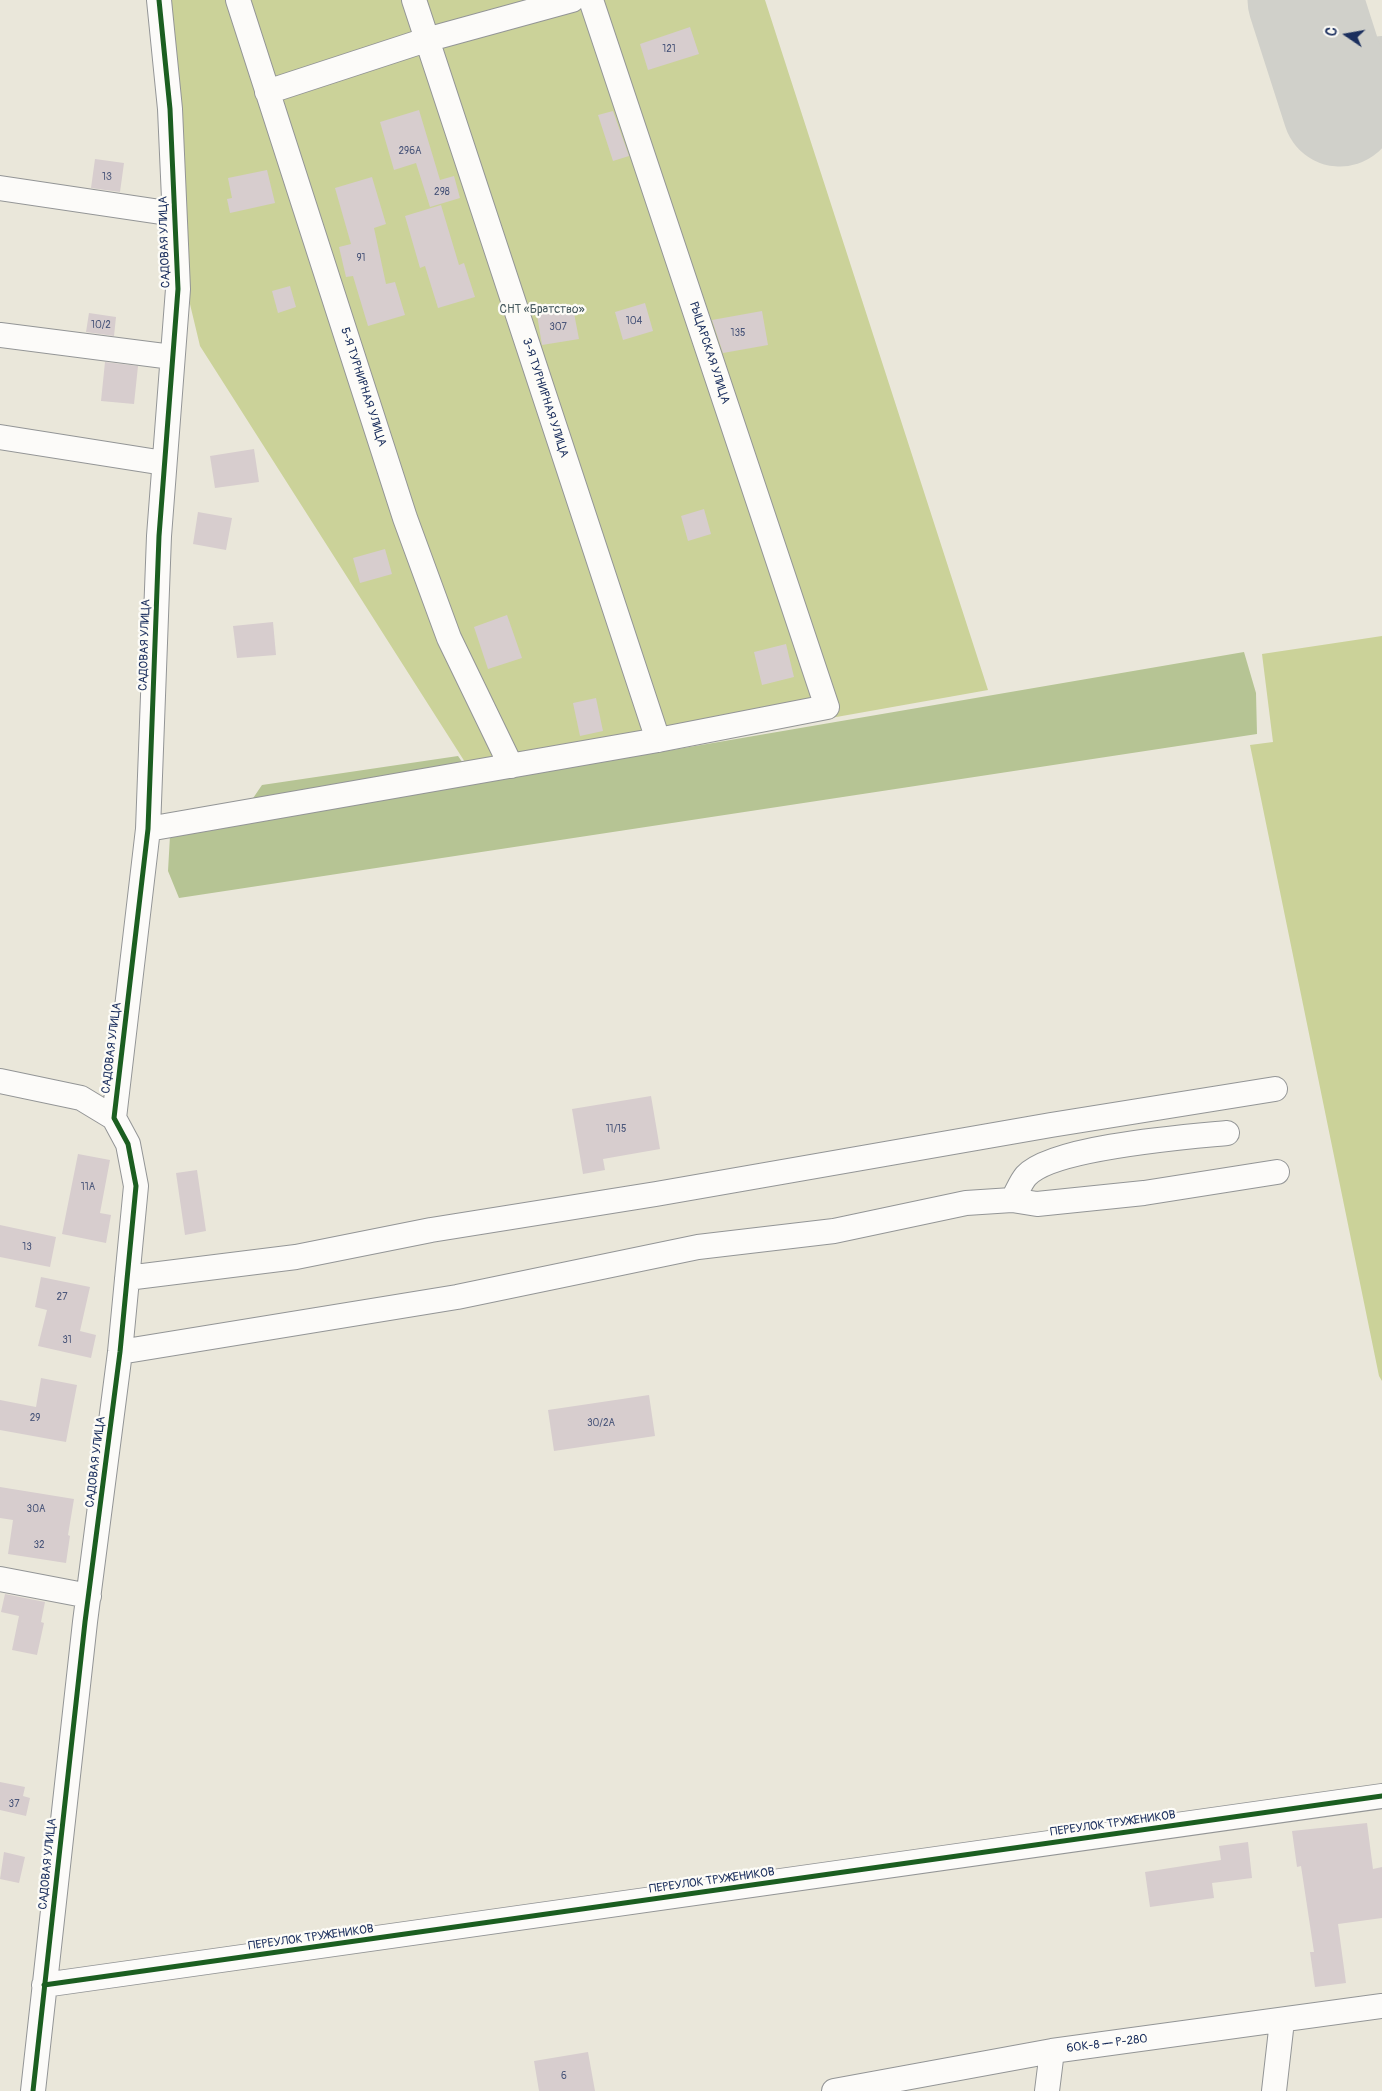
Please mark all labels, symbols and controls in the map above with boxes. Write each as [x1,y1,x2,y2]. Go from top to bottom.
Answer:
north arrow [1322,10,1372,60]
text: С [1323,26,1341,38]
house number: 121 [662,43,676,55]
house number: 296А [398,145,422,157]
house number: 1З [102,171,112,183]
house number: 298 [434,186,450,198]
street label: САДОВАЯ УЛИЦА [156,196,174,288]
house number: 91 [356,252,366,264]
street label: РЫЦАРСКАЯ УЛИЦА [686,300,732,406]
park label: СНТ «Братство» [500,303,584,317]
house number: 104 [626,315,642,327]
house number: 10/2 [91,319,111,331]
house number: 307 [549,321,567,333]
street label: 5-Я ТУРНИРНАЯ УЛИЦА [337,326,389,448]
house number: 135 [731,327,745,339]
street label: 3-Я ТУРНИРНАЯ УЛИЦА [519,336,571,460]
street label: САДОВАЯ УЛИЦА [136,599,154,691]
street label: САДОВАЯ УЛИЦА [99,1001,125,1095]
house number: 11/15 [606,1123,626,1135]
house number: 11А [81,1181,95,1193]
house number: 13 [22,1241,32,1253]
house number: 27 [57,1291,67,1303]
house number: 31 [62,1334,72,1346]
house number: 29 [30,1412,40,1424]
street label: САДОВАЯ УЛИЦА [83,1415,109,1509]
house number: 30/2А [587,1417,615,1429]
house number: 30А [27,1503,45,1515]
house number: 32 [33,1539,45,1551]
house number: 37 [9,1798,19,1810]
street label: ПЕРЕУЛОК ТРУЖЕНИКОВ [1049,1808,1177,1840]
street label: САДОВАЯ УЛИЦА [36,1817,60,1911]
street label: ПЕРЕУЛОК ТРУЖЕНИКОВ [648,1865,776,1897]
street label: ПЕРЕУЛОК ТРУЖЕНИКОВ [247,1922,375,1954]
street label: 60К-8 — Р-280 [1066,2032,1148,2056]
house number: 6 [561,2070,567,2082]

